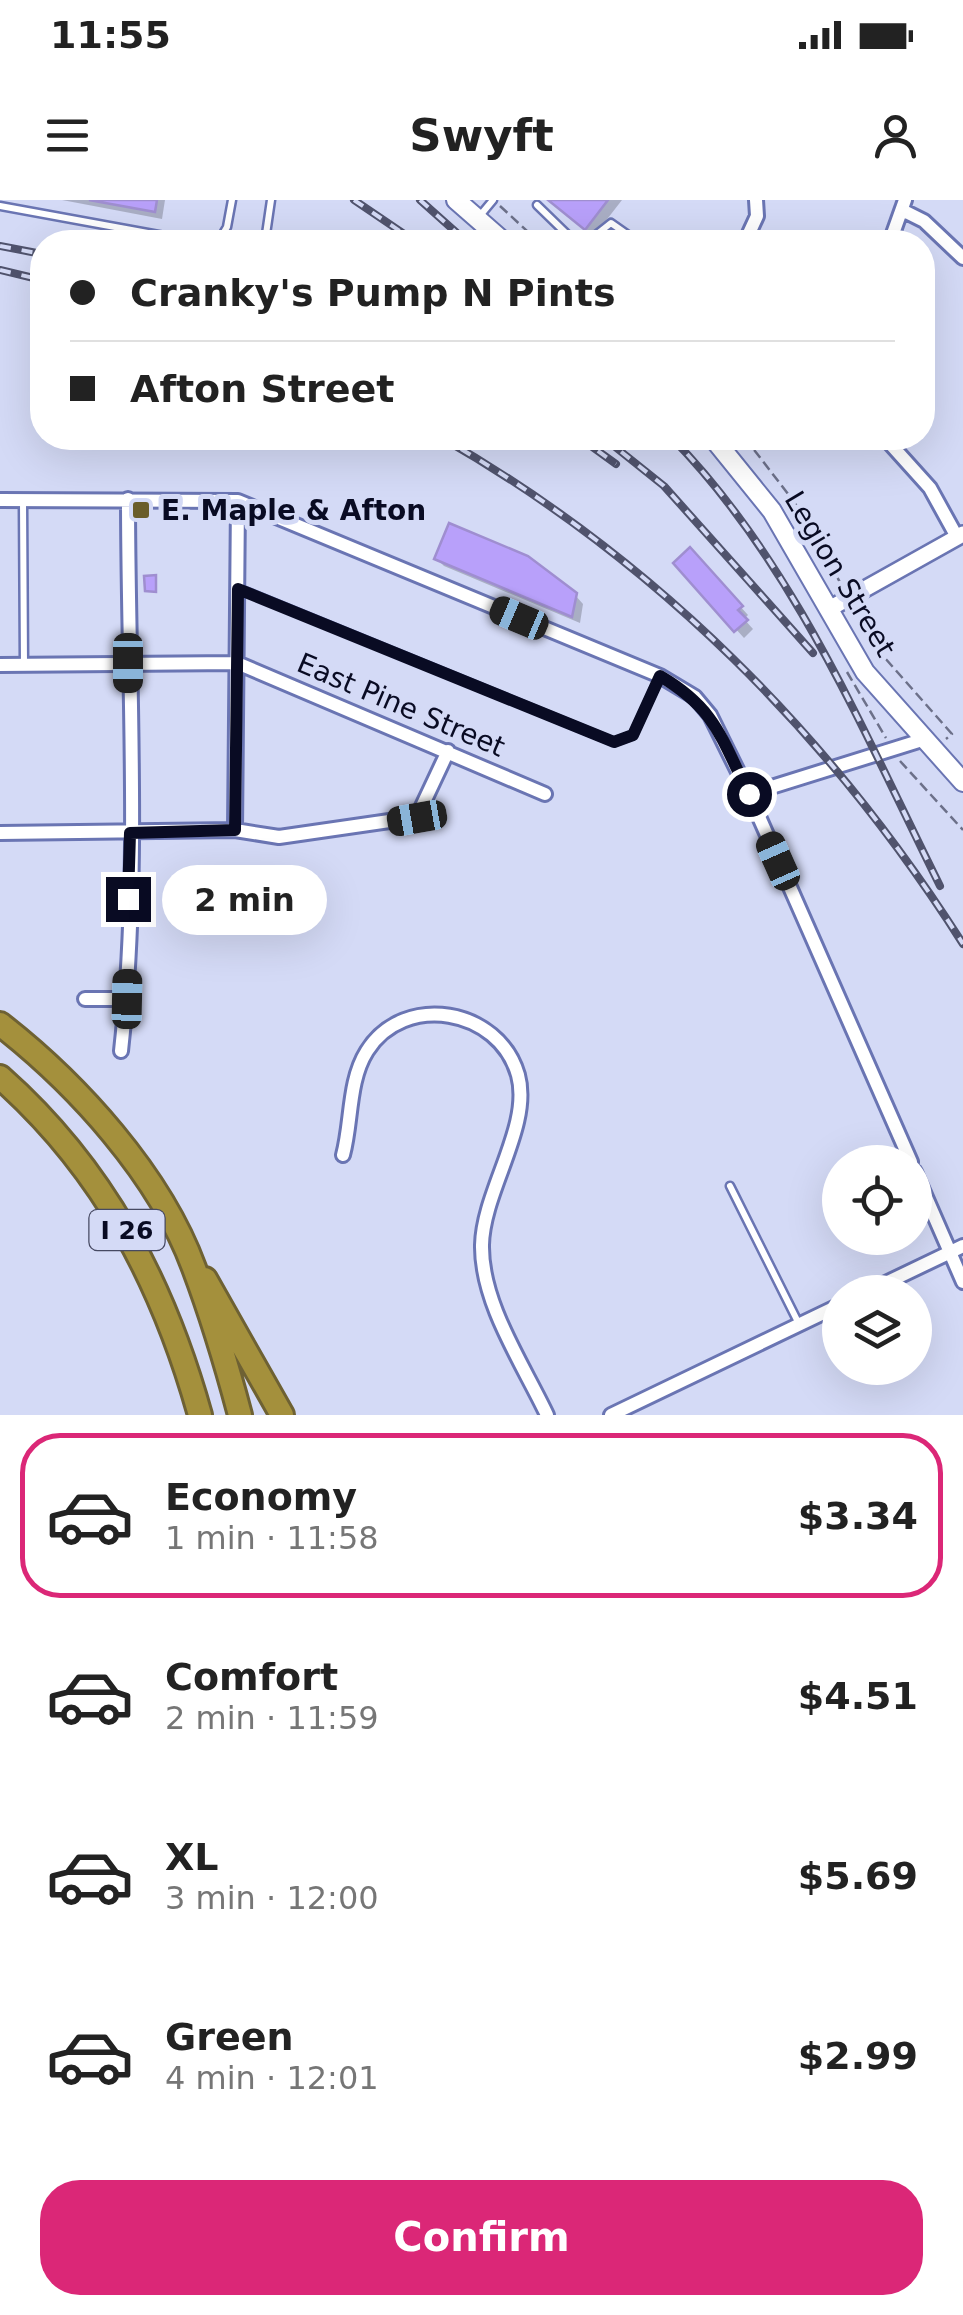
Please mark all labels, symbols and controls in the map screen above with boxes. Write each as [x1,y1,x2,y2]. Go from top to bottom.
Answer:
text: 11:55 [50,13,171,57]
icon: menu [40,108,95,163]
icon: person [868,108,923,163]
text: Swyft [409,109,554,162]
text: Cranky's Pump N Pints [130,271,616,315]
text: Afton Street [130,367,394,411]
street label: Legion Street [778,485,902,663]
place label: E. Maple & Afton [161,494,426,527]
marker: E. Maple & Afton [130,499,152,521]
car [486,592,552,644]
car [113,633,143,693]
street label: East Pine Street [292,646,510,764]
route start [727,772,772,817]
car [385,798,449,838]
car [752,827,804,895]
callout: 2 min [163,864,328,934]
route end [106,877,151,922]
text: 2 min [194,881,295,919]
car [111,969,143,1029]
map controls [822,1145,932,1385]
button: locate [822,1145,932,1255]
road number: I 26 [90,1210,164,1250]
button: layers [822,1275,932,1385]
icon: car [45,1471,135,1561]
text: Economy [165,1475,357,1519]
text: $3.34 [798,1494,918,1538]
text: 1 min · 11:58 [165,1519,379,1557]
icon: car [45,1651,135,1741]
text: Comfort [165,1655,338,1699]
text: $4.51 [798,1674,918,1718]
text: 2 min · 11:59 [165,1699,379,1737]
icon: car [45,1831,135,1921]
text: XL [165,1835,219,1879]
text: $5.69 [798,1854,918,1898]
text: 3 min · 12:00 [165,1879,379,1917]
icon: car [45,2011,135,2101]
text: Green [165,2015,294,2059]
text: $2.99 [798,2034,918,2078]
text: 4 min · 12:01 [165,2059,379,2097]
button: Confirm [40,2180,923,2295]

